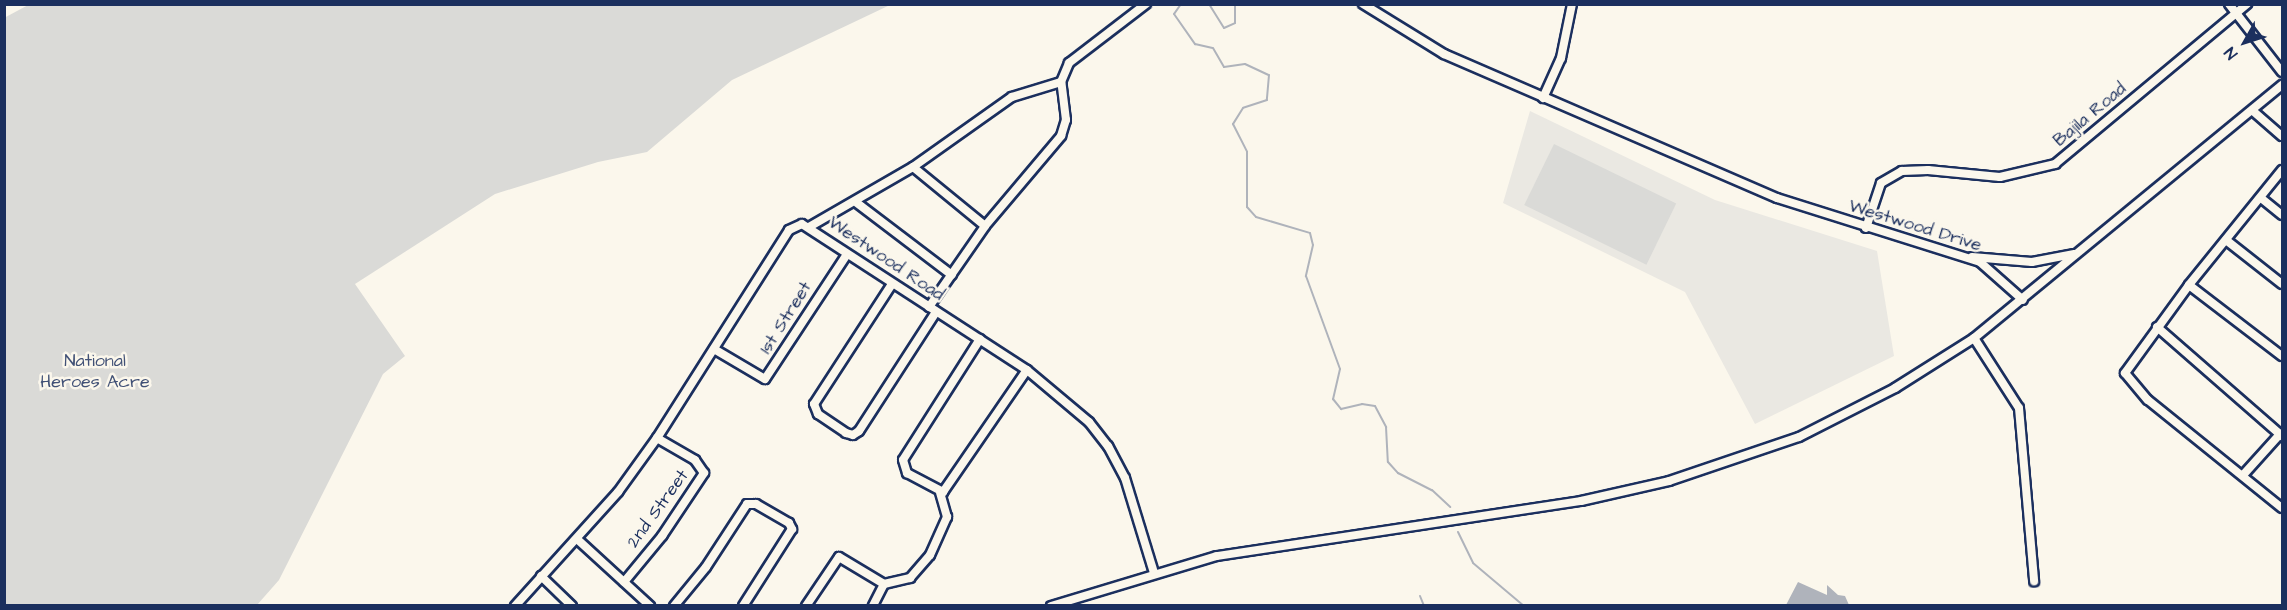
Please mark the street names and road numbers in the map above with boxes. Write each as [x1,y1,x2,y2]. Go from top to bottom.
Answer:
street label: Bajila Road [2049,78,2131,152]
street label: Westwood Drive [1846,196,1984,256]
street label: Westwood Road [824,212,948,306]
street label: 1st Street [755,278,817,358]
street label: 2nd Street [622,466,694,552]

